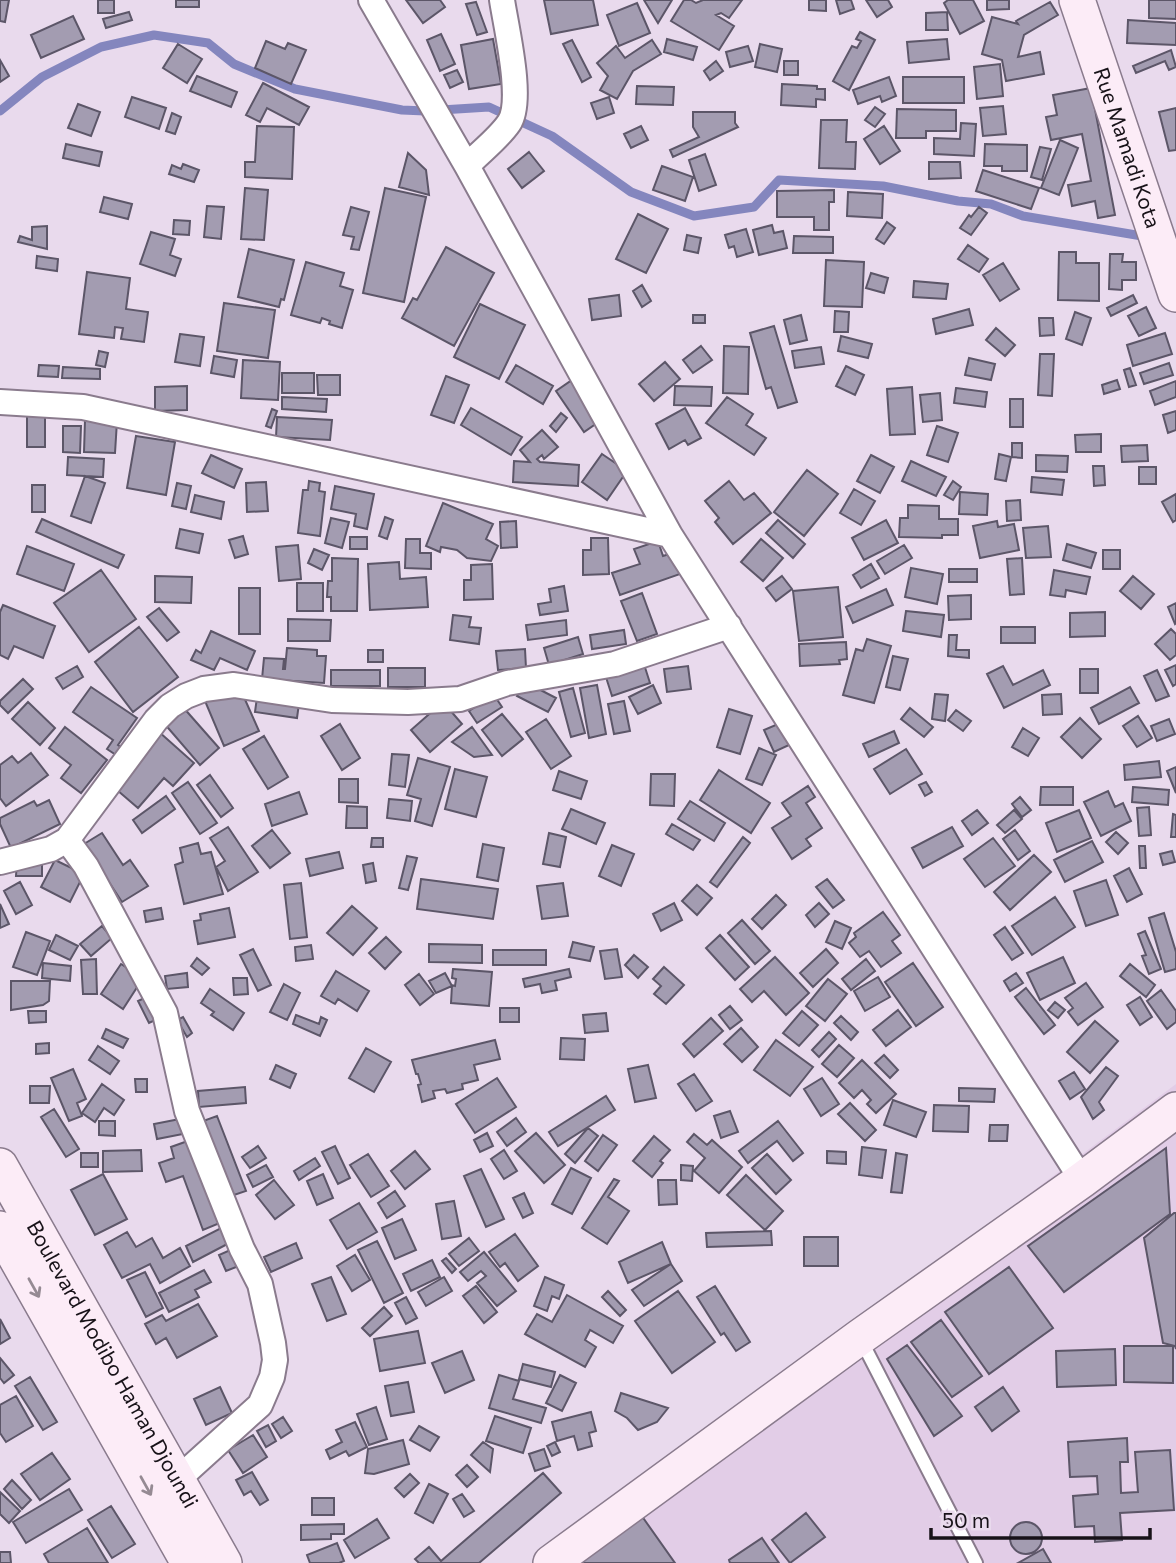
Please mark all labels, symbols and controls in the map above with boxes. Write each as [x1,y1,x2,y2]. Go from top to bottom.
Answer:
street label: Rue Mamadi Kota [1090,64,1167,231]
street label: Boulevard Modibo Haman Djoundi [22,1216,204,1512]
one-way arrow [27,1278,41,1298]
one-way arrow [139,1476,153,1496]
scale bar [931,1496,1150,1540]
text: 50 m [942,1507,990,1532]

